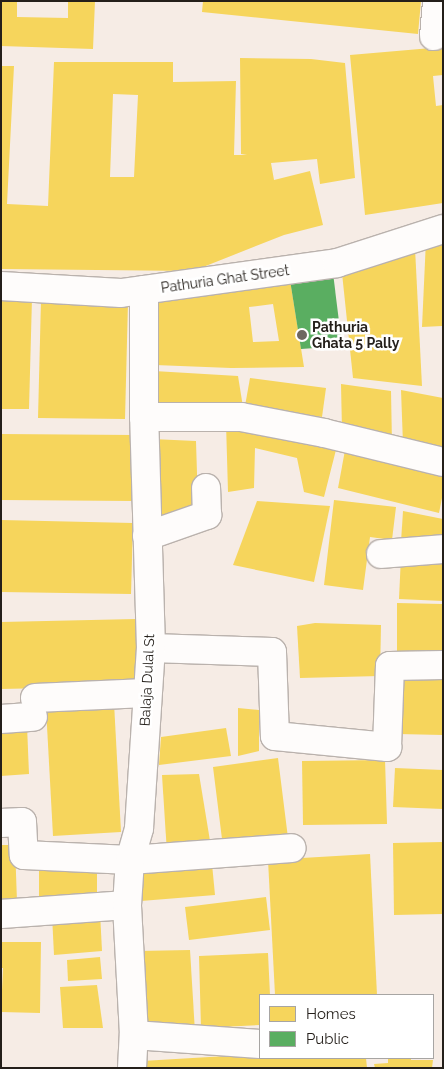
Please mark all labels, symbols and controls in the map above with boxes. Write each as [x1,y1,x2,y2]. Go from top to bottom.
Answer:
street label: Pathuria Ghat Street [160,262,290,296]
place label: Pathuria Ghata 5 Pally [312,319,399,352]
marker: Pathuria Ghata 5 Pally [296,329,308,341]
street label: Balaja Dulal St [136,633,158,727]
legend [259,994,434,1059]
text: Homes [306,1005,356,1023]
text: Public [306,1030,349,1048]

